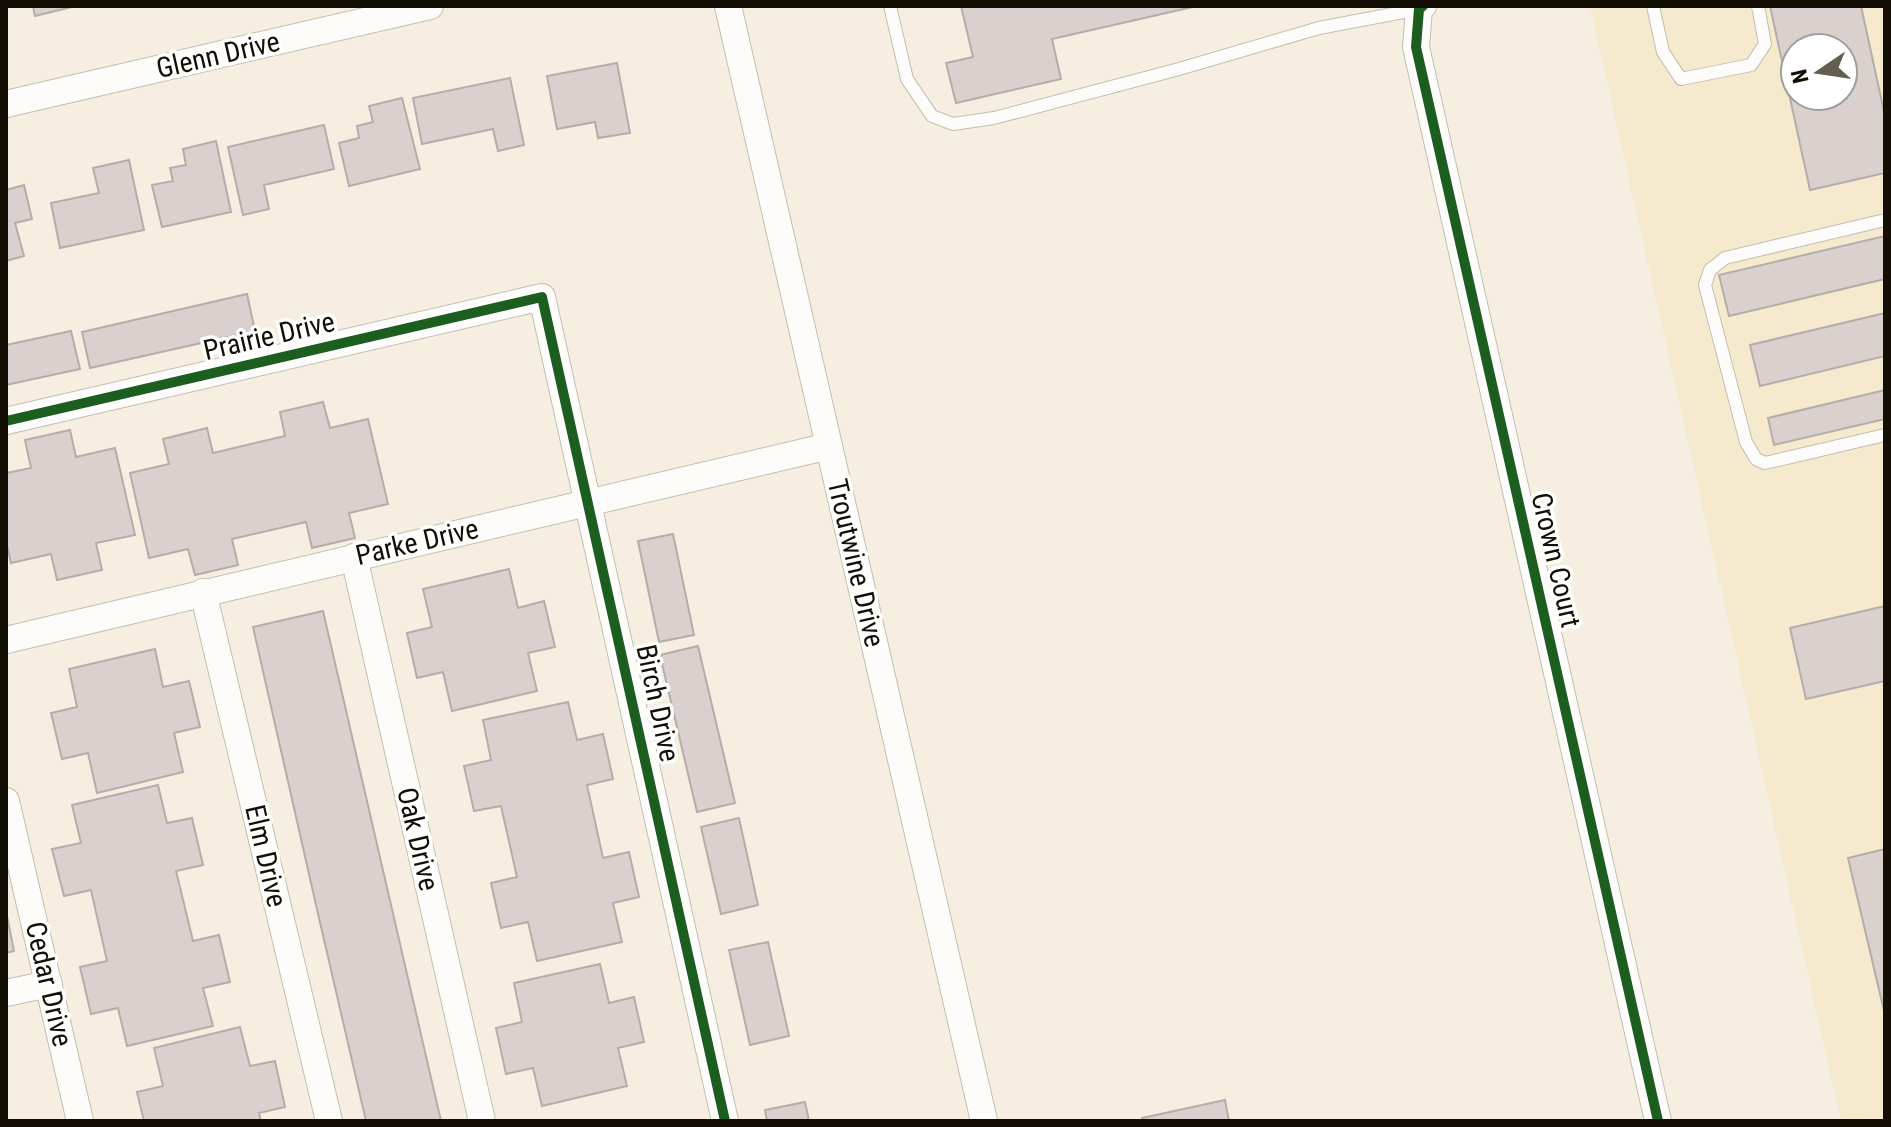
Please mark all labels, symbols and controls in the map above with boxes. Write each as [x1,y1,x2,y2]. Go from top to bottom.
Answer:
street label: Glenn Drive [153,25,283,85]
north arrow [1779,32,1859,112]
text: N [1786,67,1814,86]
street label: Prairie Drive [200,305,338,367]
street label: Troutwine Drive [821,476,891,650]
street label: Crown Court [1524,489,1588,631]
street label: Parke Drive [352,512,482,572]
street label: Birch Drive [630,641,686,765]
street label: Oak Drive [390,784,446,894]
street label: Elm Drive [238,802,294,910]
street label: Cedar Drive [19,918,79,1050]

